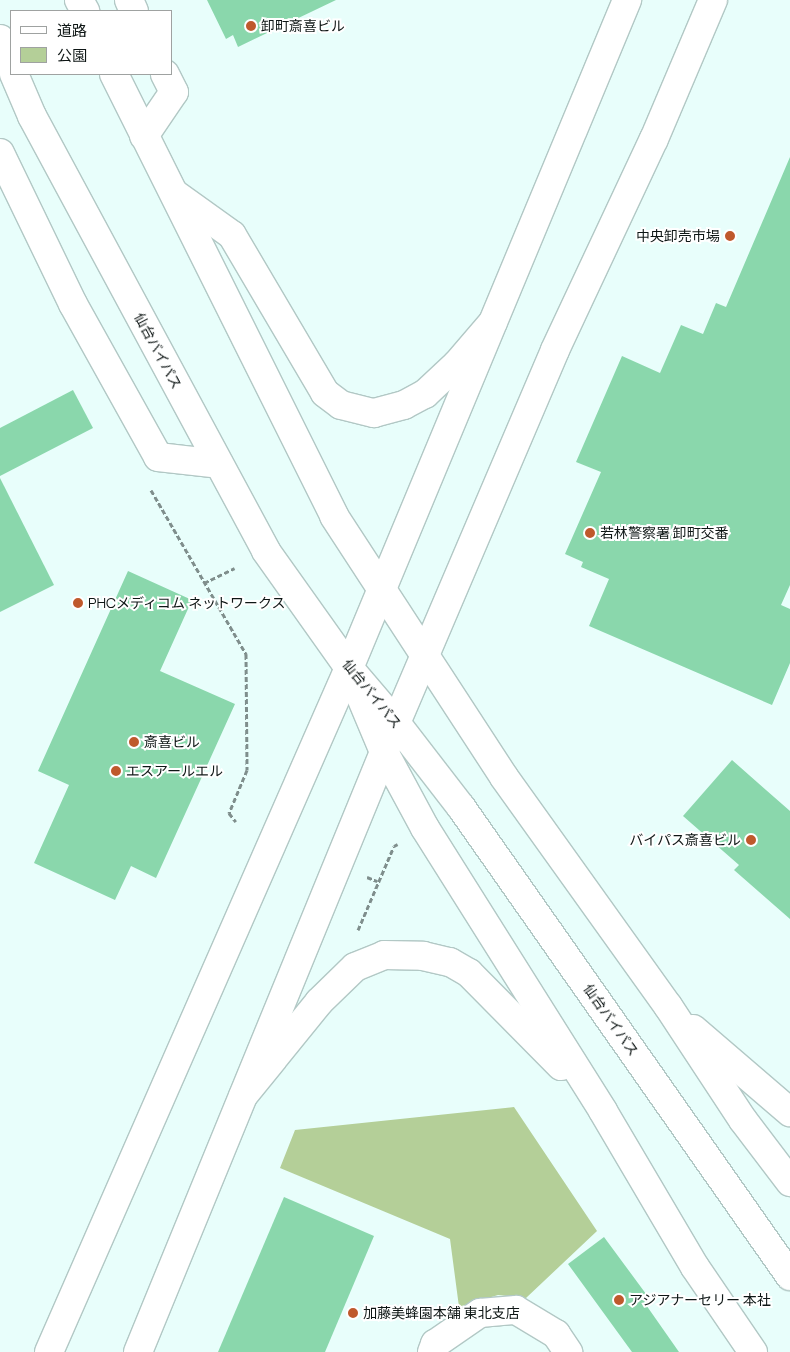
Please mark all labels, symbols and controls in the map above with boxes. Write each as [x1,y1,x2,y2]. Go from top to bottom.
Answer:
legend [10,10,172,75]
place label: 卸町斎喜ビル [261,18,345,34]
text: 道路 [57,20,87,41]
marker: 卸町斎喜ビル [245,20,257,32]
text: 公園 [57,45,87,66]
place label: 中央卸売市場 [636,228,720,244]
marker: 中央卸売市場 [724,230,736,242]
street label: 仙台バイパス [131,310,185,392]
place label: 若林警察署 卸町交番 [600,525,729,541]
marker: 若林警察署 卸町交番 [584,527,596,539]
place label: PHCメディコム ネットワークス [88,595,287,611]
marker: PHCメディコム ネットワークス [72,597,84,609]
street label: 仙台バイパス [339,656,405,732]
place label: 斎喜ビル [144,734,200,750]
marker: 斎喜ビル [128,736,140,748]
place label: エスアールエル [126,763,223,779]
marker: エスアールエル [110,765,122,777]
place label: バイパス斎喜ビル [629,832,741,848]
marker: バイパス斎喜ビル [745,834,757,846]
street label: 仙台バイパス [580,981,642,1059]
place label: アジアナーセリー 本社 [629,1292,772,1308]
marker: アジアナーセリー 本社 [613,1294,625,1306]
place label: 加藤美蜂園本舗 東北支店 [363,1305,520,1321]
marker: 加藤美蜂園本舗 東北支店 [347,1307,359,1319]

